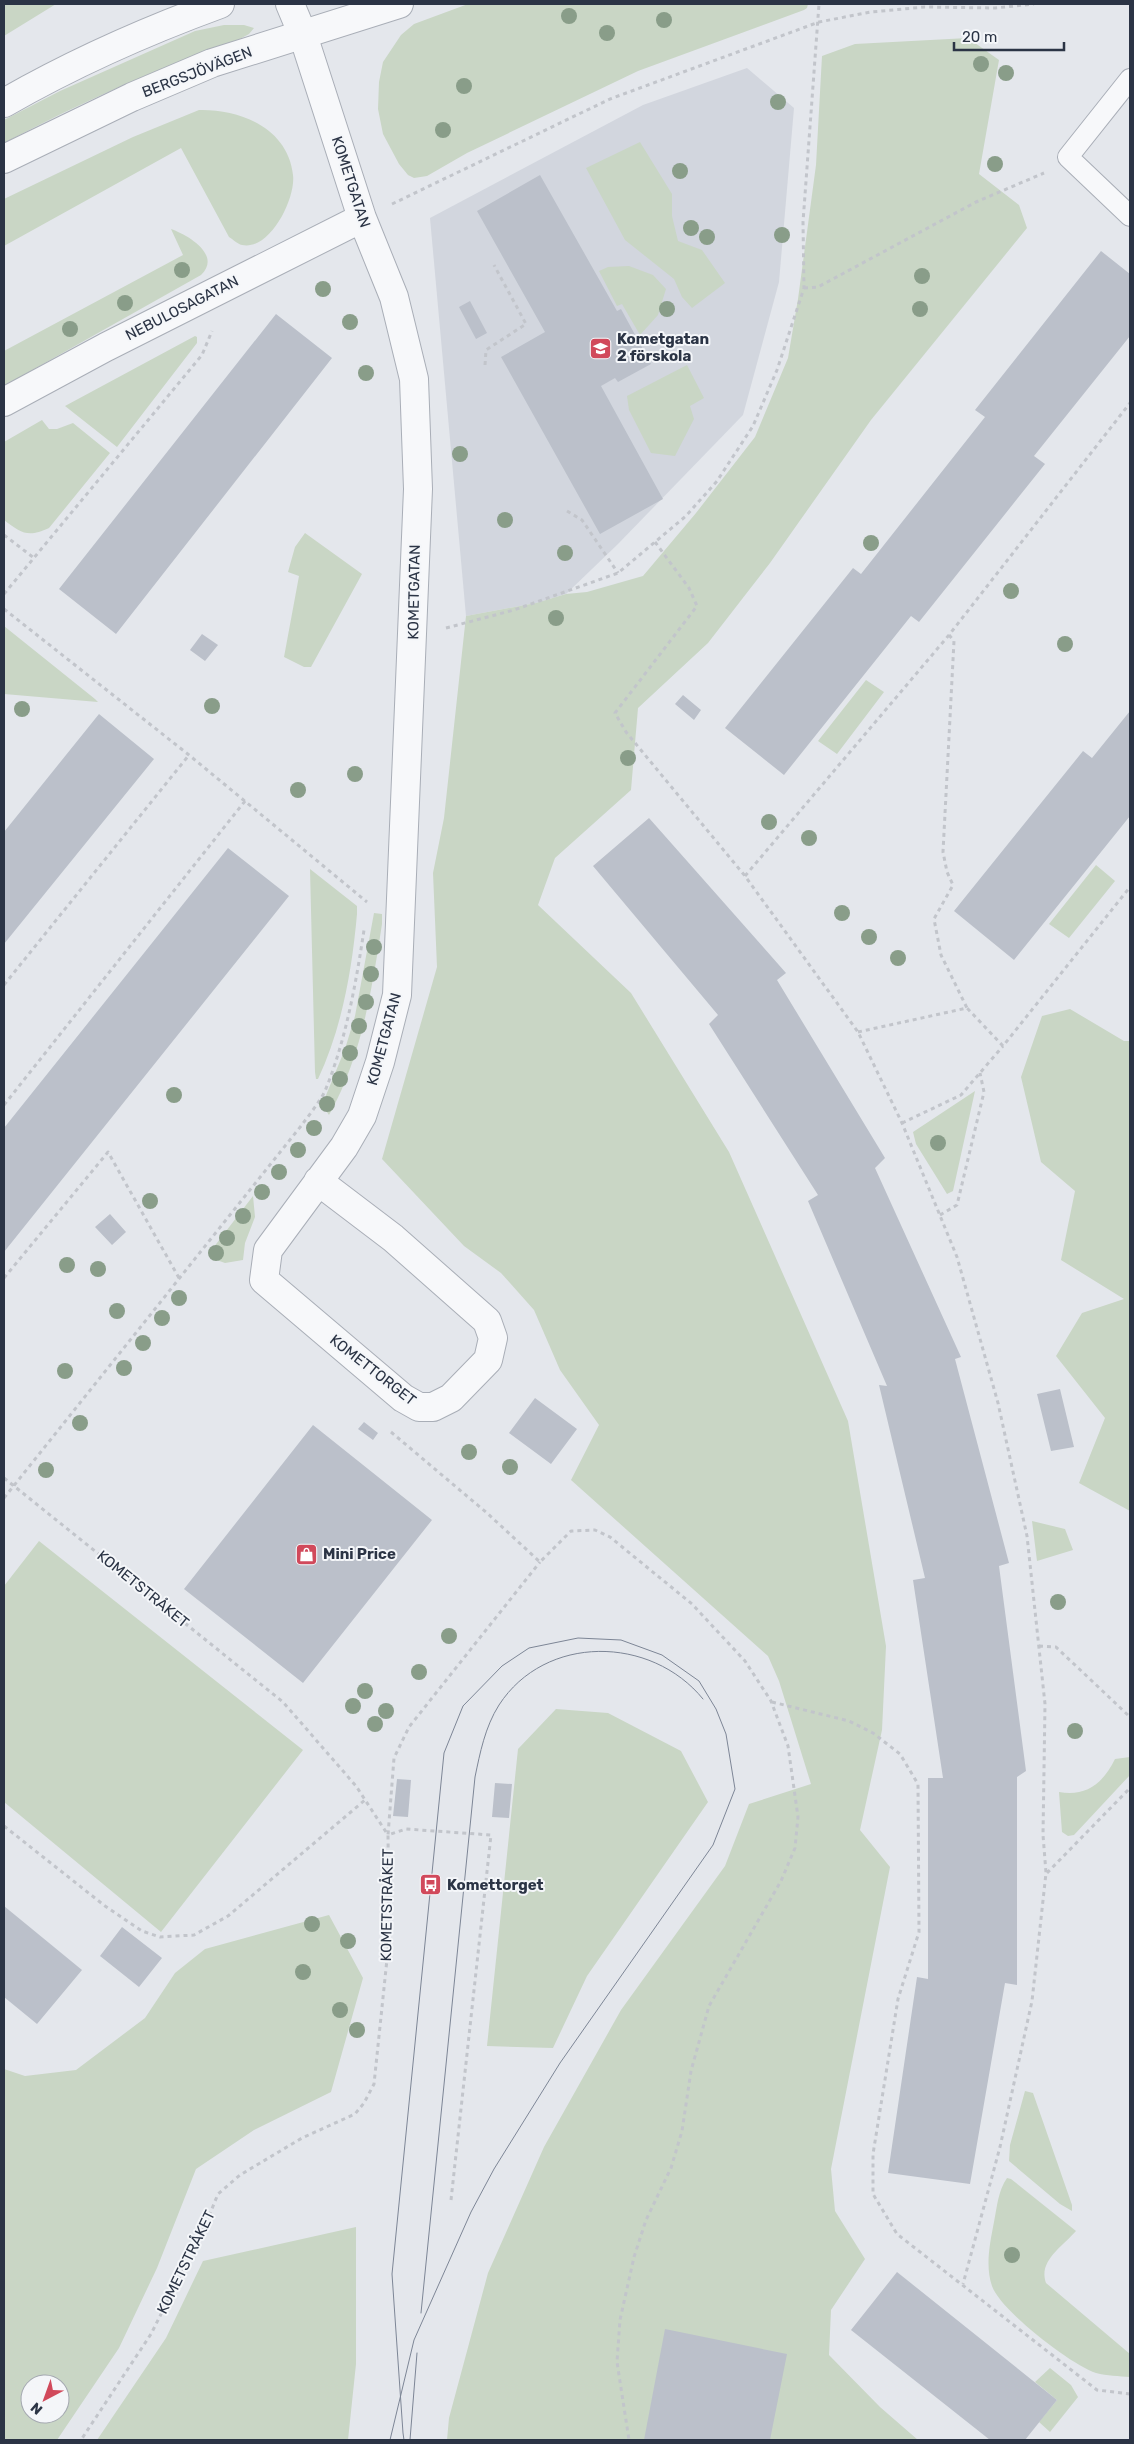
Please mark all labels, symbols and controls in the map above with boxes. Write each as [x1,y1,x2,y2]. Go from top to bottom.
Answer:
scale bar [954,20,1064,52]
text: 20 m [962,28,997,46]
street label: BERGSJÖVÄGEN [139,43,255,101]
street label: KOMETGATAN [328,134,374,230]
street label: NEBULOSAGATAN [122,272,242,344]
place label: Kometgatan 2 förskola [617,330,709,365]
school or university icon: Kometgatan 2 förskola [589,336,613,360]
street label: KOMETGATAN [404,544,424,640]
street label: KOMETGATAN [363,991,405,1087]
street label: KOMETTORGET [326,1331,420,1410]
shop icon: Mini Price [295,1542,319,1566]
place label: Mini Price [323,1545,396,1563]
street label: KOMETSTRÅKET [94,1547,193,1632]
street label: KOMETSTRÅKET [377,1848,397,1962]
bus stop icon: Komettorget [419,1873,443,1897]
place label: Komettorget [447,1876,544,1894]
street label: KOMETSTRÅKET [153,2207,219,2317]
north arrow [20,2374,70,2424]
text: N [27,2399,46,2418]

